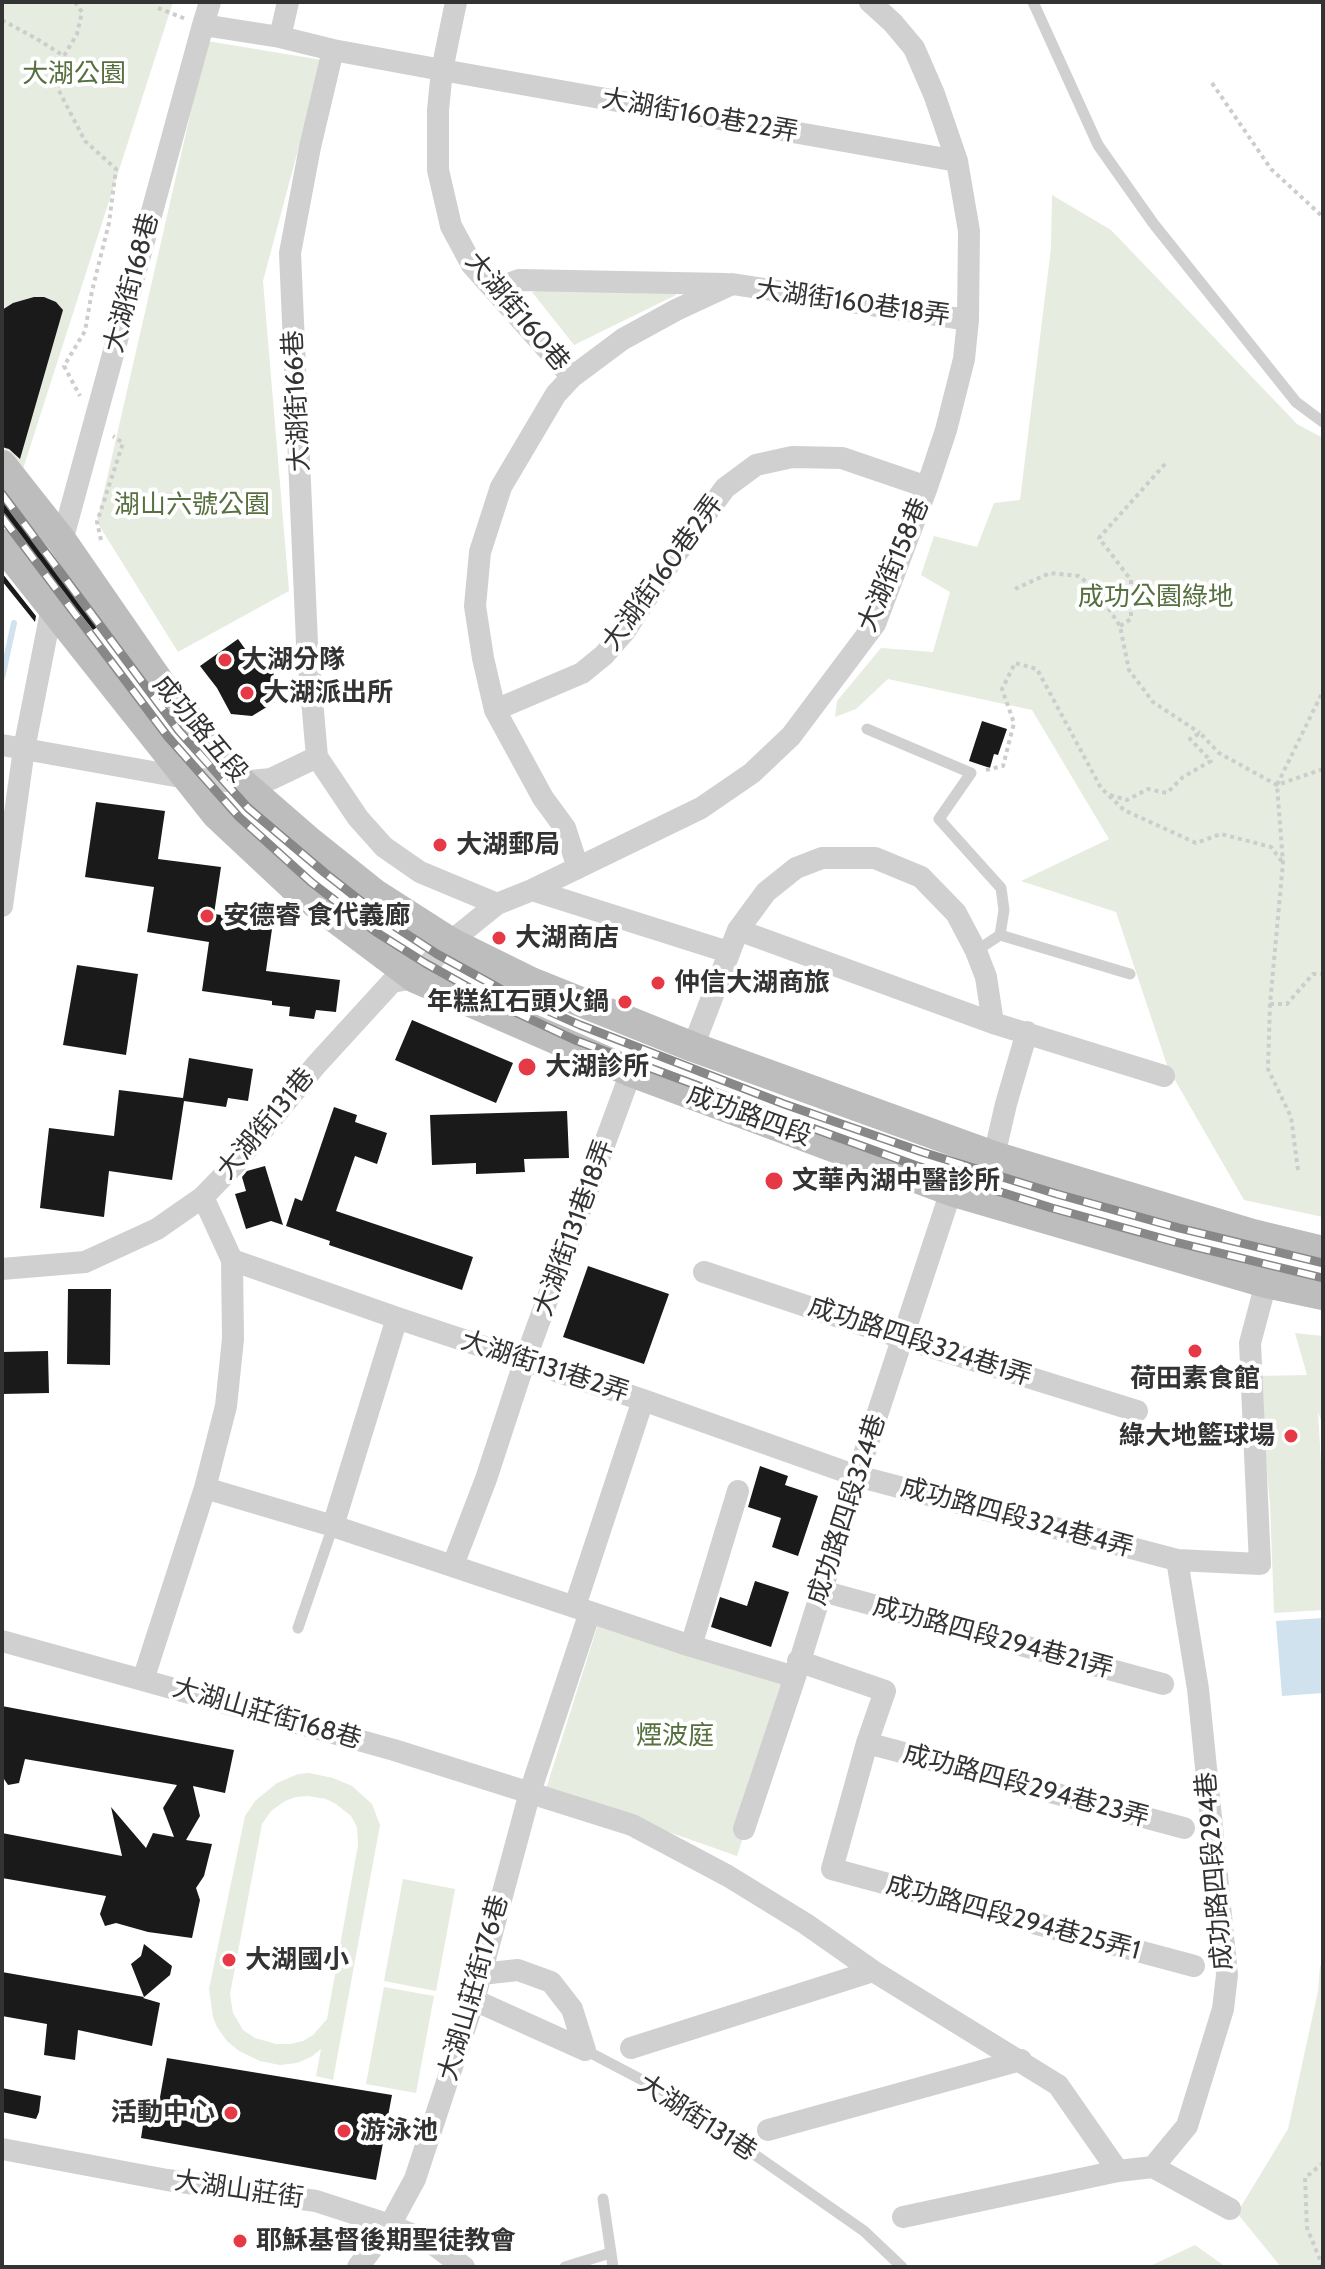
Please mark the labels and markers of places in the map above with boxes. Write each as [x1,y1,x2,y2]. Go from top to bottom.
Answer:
place label: 大湖分隊 [241,644,345,676]
marker: 大湖分隊 [216,651,234,669]
place label: 大湖派出所 [263,677,393,709]
marker: 大湖派出所 [238,684,256,702]
place label: 大湖郵局 [456,829,560,861]
marker: 大湖郵局 [431,836,449,854]
place label: 安德睿 食代義廊 [223,900,411,932]
marker: 安德睿 食代義廊 [198,907,216,925]
place label: 大湖商店 [515,922,619,954]
marker: 大湖商店 [490,929,508,947]
place label: 仲信大湖商旅 [674,967,830,999]
marker: 仲信大湖商旅 [649,974,667,992]
place label: 年糕紅石頭火鍋 [427,986,609,1018]
marker: 年糕紅石頭火鍋 [616,993,634,1011]
place label: 大湖診所 [545,1051,649,1083]
marker: 大湖診所 [516,1056,538,1078]
place label: 文華內湖中醫診所 [792,1165,1000,1197]
marker: 文華內湖中醫診所 [763,1170,785,1192]
marker: 荷田素食館 [1186,1342,1204,1360]
place label: 荷田素食館 [1130,1363,1260,1395]
place label: 綠大地籃球場 [1119,1420,1275,1452]
marker: 綠大地籃球場 [1282,1427,1300,1445]
place label: 大湖國小 [245,1944,349,1976]
marker: 大湖國小 [220,1951,238,1969]
place label: 活動中心 [111,2097,215,2129]
marker: 活動中心 [222,2104,240,2122]
place label: 游泳池 [360,2115,438,2147]
marker: 游泳池 [335,2122,353,2140]
place label: 耶穌基督後期聖徒教會 [256,2225,516,2257]
marker: 耶穌基督後期聖徒教會 [231,2232,249,2250]

